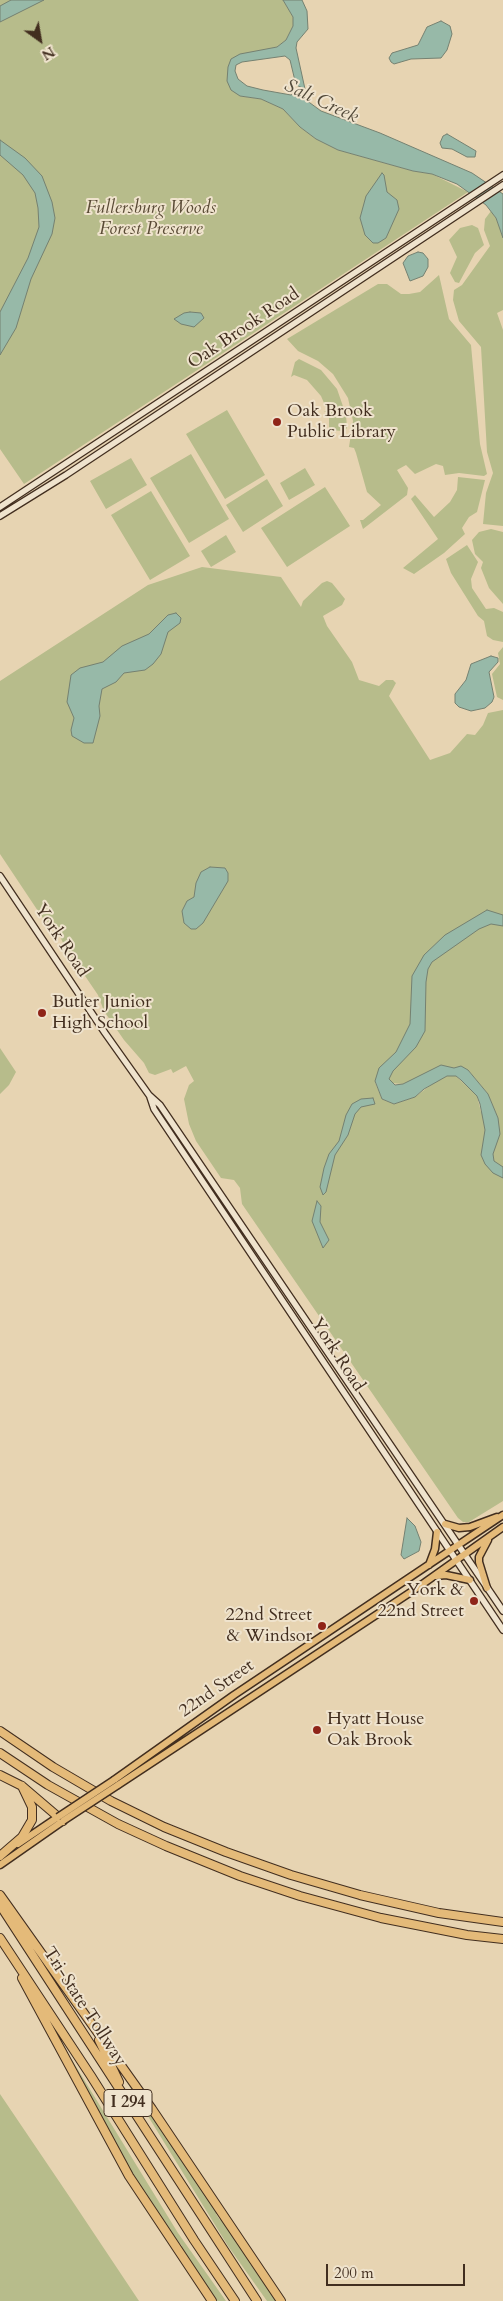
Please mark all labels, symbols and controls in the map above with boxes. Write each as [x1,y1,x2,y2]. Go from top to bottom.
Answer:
north arrow [15,15,65,65]
text: N [38,42,58,64]
water label: Salt Creek [280,75,362,129]
park label: Fullersburg Woods Forest Preserve [86,198,216,240]
street label: Oak Brook Road [184,284,304,374]
place label: Oak Brook Public Library [287,401,396,444]
marker: Oak Brook Public Library [271,416,283,428]
street label: York Road [29,900,93,982]
place label: Butler Junior High School [52,992,152,1034]
marker: Butler Junior High School [36,1007,48,1019]
street label: York Road [305,1314,369,1396]
place label: York & 22nd Street [378,1580,464,1622]
marker: York & 22nd Street [468,1595,480,1607]
place label: 22nd Street & Windsor [226,1605,312,1648]
marker: 22nd Street & Windsor [316,1620,328,1632]
street label: 22nd Street [175,1655,259,1723]
place label: Hyatt House Oak Brook [327,1709,424,1752]
marker: Hyatt House Oak Brook [311,1724,323,1736]
street label: Tri-State Tollway [37,1943,131,2071]
road number: I 294 [104,2090,152,2116]
scale bar [328,2254,467,2286]
text: 200 m [334,2263,374,2283]

